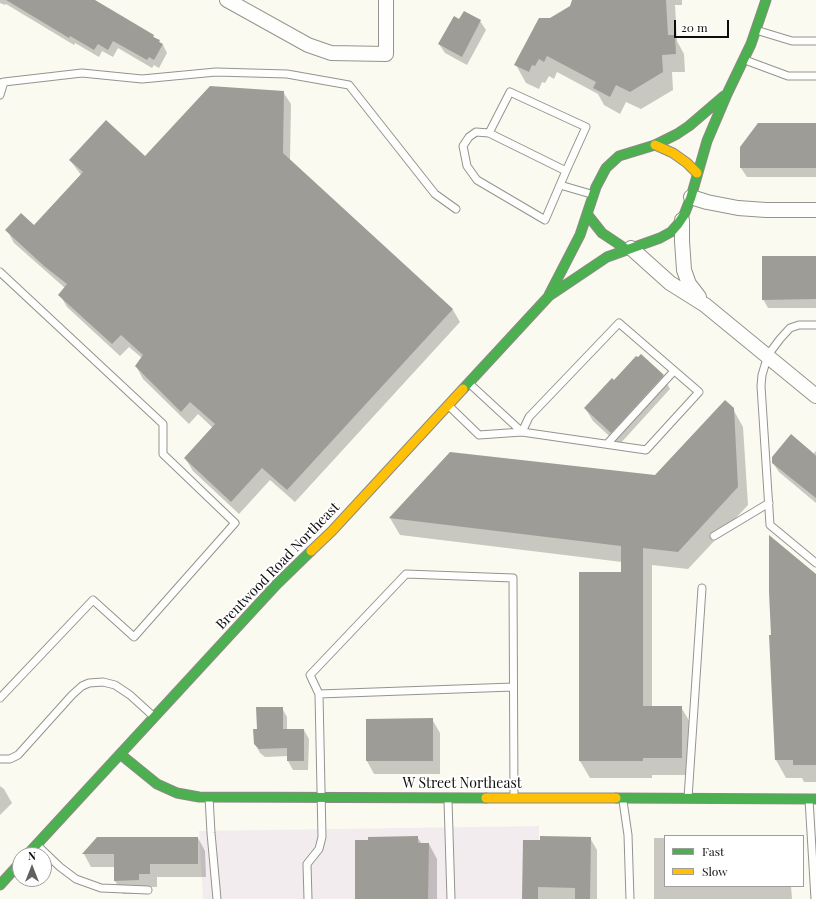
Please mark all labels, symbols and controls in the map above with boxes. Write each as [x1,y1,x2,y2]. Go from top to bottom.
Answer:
scale bar [676,12,731,38]
text: 20 m [681,19,708,35]
street label: Brentwood Road Northeast [213,499,343,633]
street label: W Street Northeast [402,776,522,792]
legend [664,835,804,887]
text: Fast [702,843,724,859]
north arrow [12,847,52,887]
text: N [28,848,36,863]
text: Slow [702,863,728,879]

